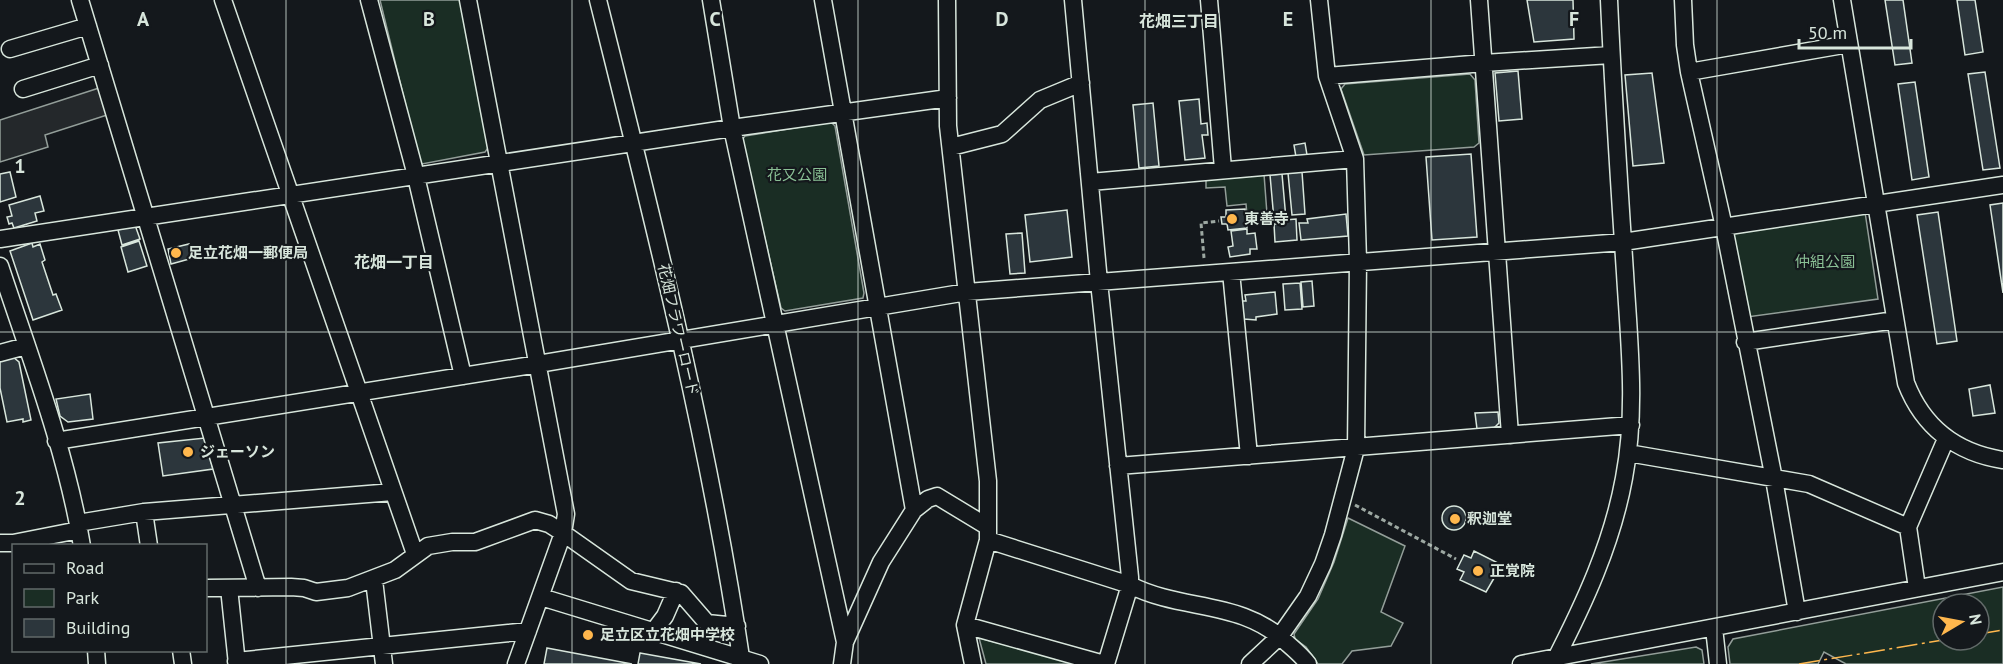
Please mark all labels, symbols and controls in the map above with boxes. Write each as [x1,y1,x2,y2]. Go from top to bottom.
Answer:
text: A [137,6,150,32]
text: B [423,6,435,32]
text: C [709,6,721,32]
text: D [996,6,1009,32]
text: E [1283,6,1293,32]
text: F [1569,6,1579,32]
district label: 花畑三丁目 [1139,11,1219,31]
scale bar [1799,12,1912,50]
text: 50 m [1808,21,1847,44]
text: 1 [14,153,26,179]
park label: 花又公園 [767,165,827,184]
place label: 東善寺 [1244,209,1289,228]
marker: 東善寺 [1225,212,1239,226]
place label: 足立花畑一郵便局 [188,243,308,262]
marker: 足立花畑一郵便局 [169,246,183,260]
district label: 花畑一丁目 [354,252,434,272]
park label: 仲組公園 [1795,252,1855,271]
street label: 花畑フラワーロード [654,262,703,398]
place label: ジェーソン [200,442,275,461]
marker: ジェーソン [181,445,195,459]
text: 2 [14,485,26,511]
place label: 釈迦堂 [1467,509,1512,528]
marker: 釈迦堂 [1448,512,1462,526]
legend [12,544,207,652]
text: Road [66,556,104,579]
place label: 正覚院 [1490,561,1535,580]
marker: 正覚院 [1471,564,1485,578]
text: Park [66,586,99,609]
north arrow [1931,592,1991,652]
text: N [1965,612,1987,626]
text: Building [66,616,130,639]
place label: 足立区立花畑中学校 [600,625,735,644]
marker: 足立区立花畑中学校 [581,628,595,642]

